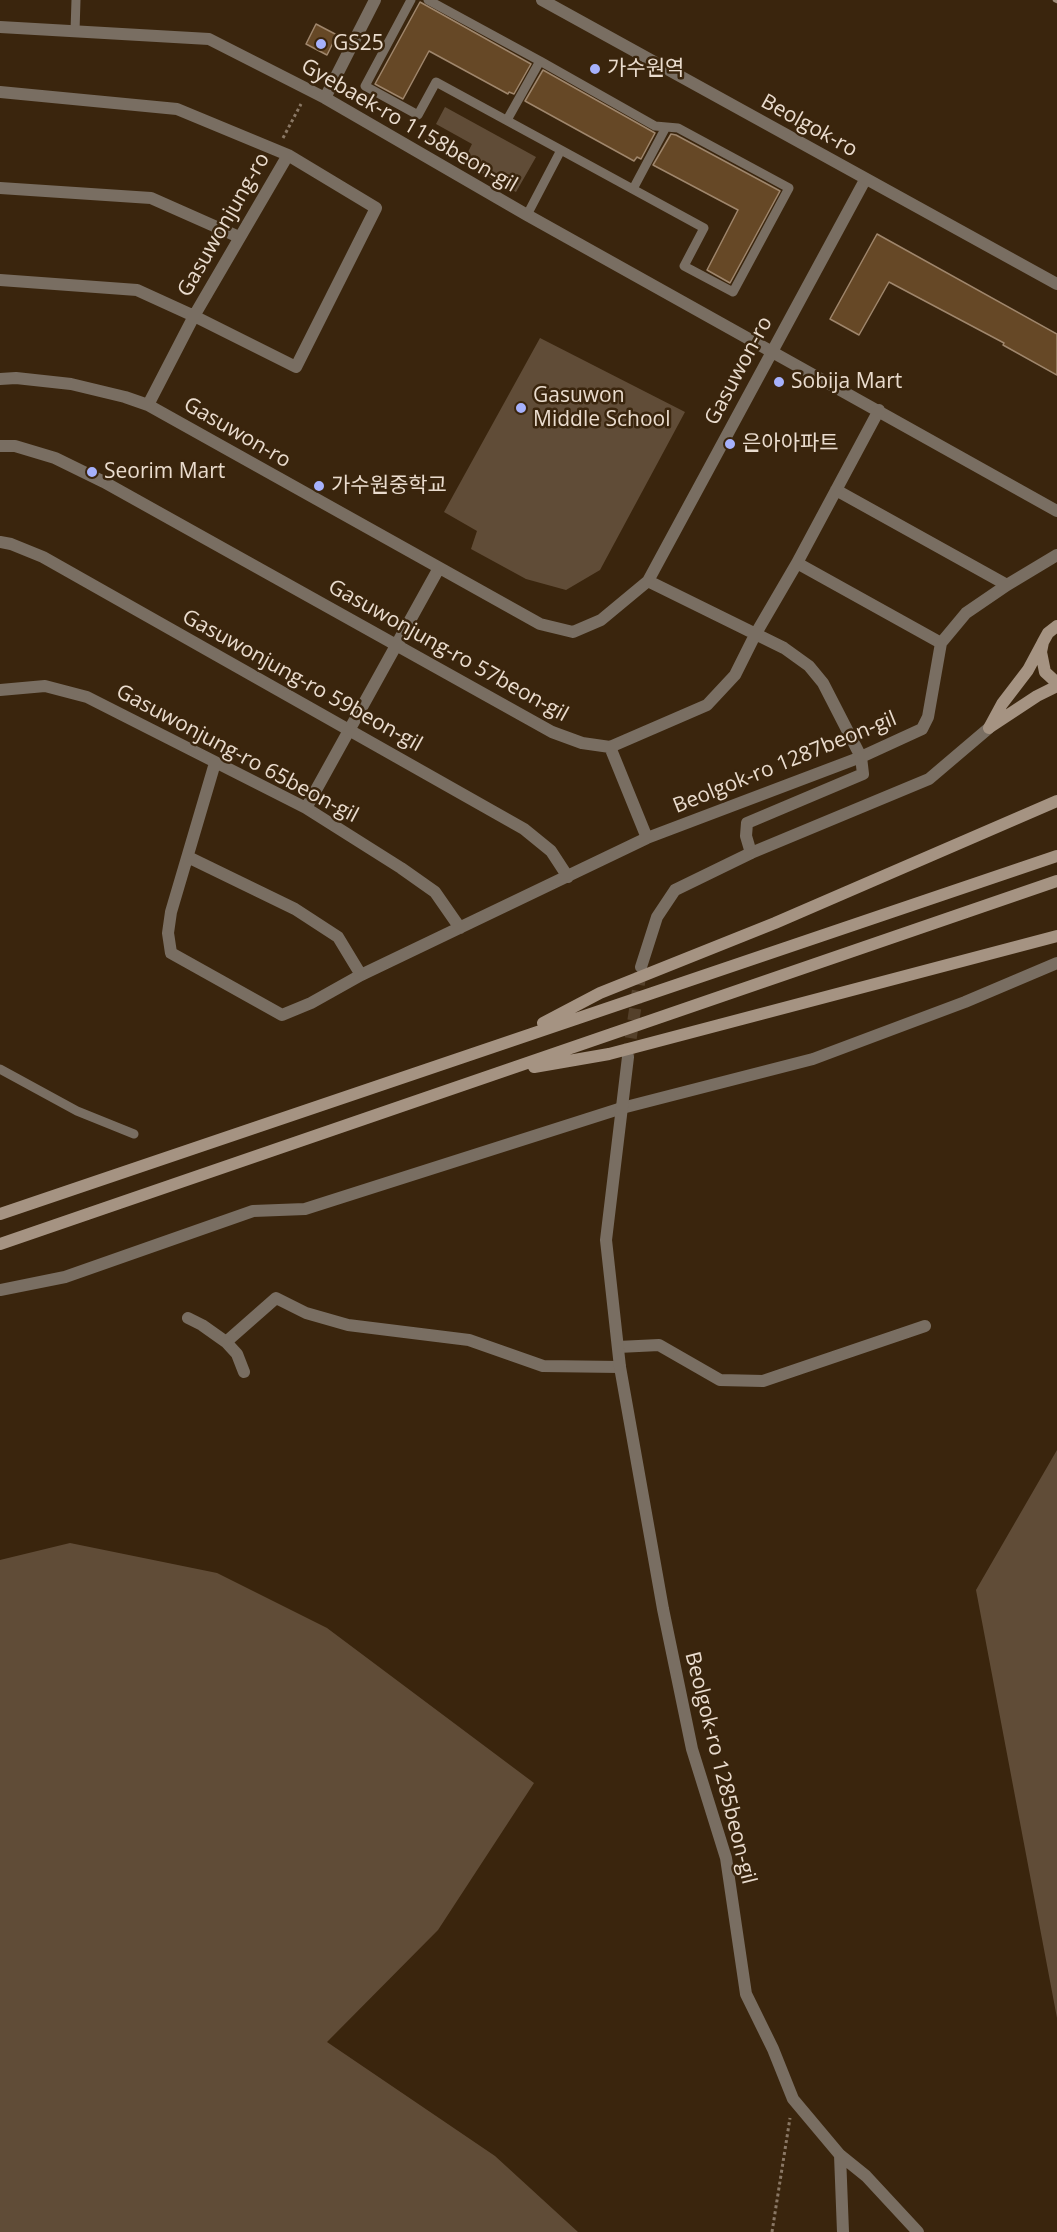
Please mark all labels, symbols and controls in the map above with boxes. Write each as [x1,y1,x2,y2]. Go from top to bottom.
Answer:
place label: GS25 [333,31,384,57]
marker: GS25 [314,37,328,51]
street label: Gyebaek-ro 1158beon-gil [296,54,522,198]
place label: 가수원역 [607,56,684,82]
marker: 가수원역 [588,62,602,76]
street label: Beolgok-ro [756,89,862,163]
street label: Gasuwonjung-ro [173,149,275,301]
street label: Gasuwon-ro [700,312,778,430]
place label: Sobija Mart [791,369,902,395]
marker: Sobija Mart [772,375,786,389]
place label: Gasuwon Middle School [533,383,670,433]
street label: Gasuwon-ro [179,392,295,474]
marker: Gasuwon Middle School [514,401,528,415]
place label: 은아아파트 [742,431,839,457]
marker: 은아아파트 [723,437,737,451]
place label: Seorim Mart [104,459,225,485]
marker: Seorim Mart [85,465,99,479]
place label: 가수원중학교 [331,473,447,499]
marker: 가수원중학교 [312,479,326,493]
street label: Gasuwonjung-ro 57beon-gil [324,574,572,728]
street label: Gasuwonjung-ro 59beon-gil [178,604,426,758]
street label: Gasuwonjung-ro 65beon-gil [112,679,362,829]
street label: Beolgok-ro 1287beon-gil [670,707,900,819]
street label: Beolgok-ro 1285beon-gil [679,1649,761,1887]

